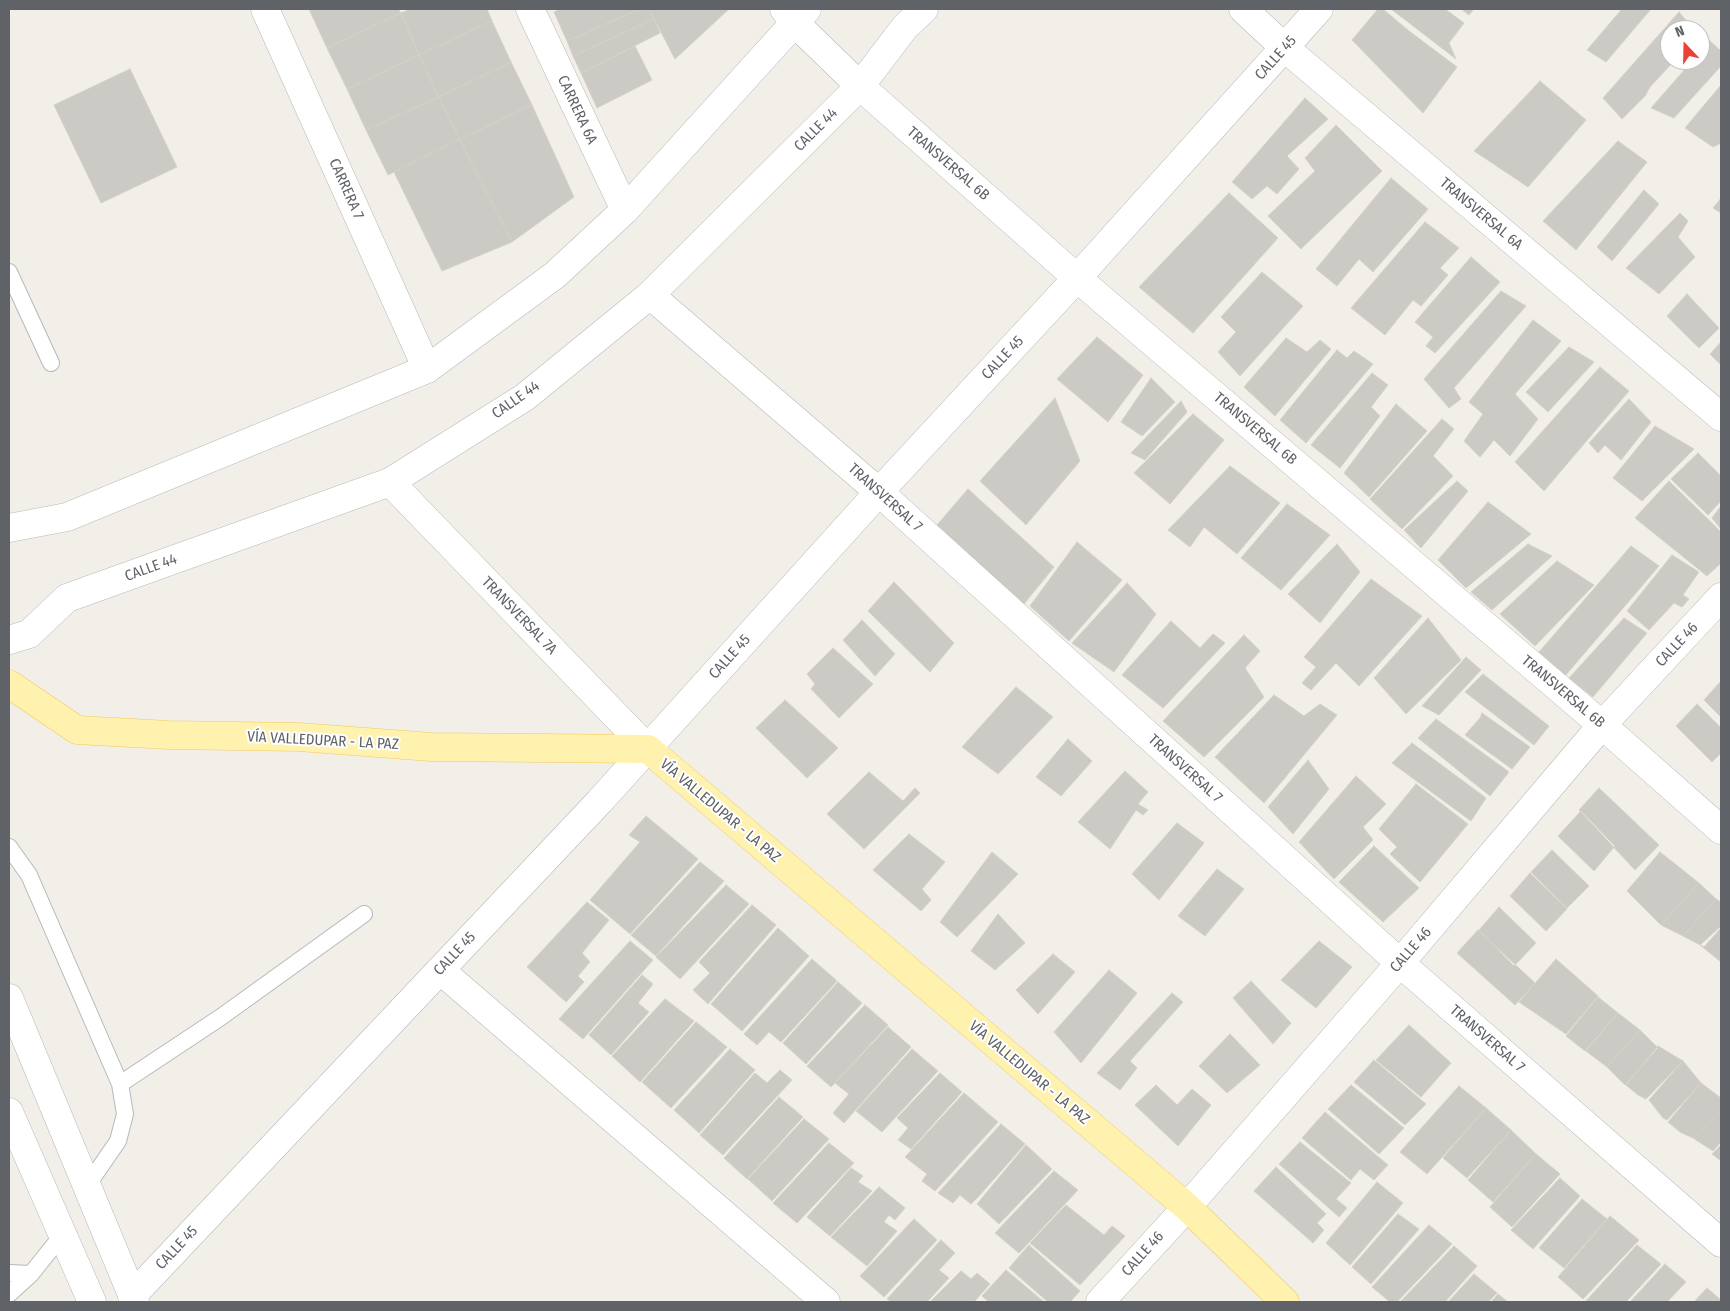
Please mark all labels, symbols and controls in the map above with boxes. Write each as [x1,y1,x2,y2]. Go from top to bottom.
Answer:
north arrow [1660,20,1710,70]
text: N [1673,22,1687,41]
street label: CALLE 45 [1251,32,1301,84]
street label: CARRERA 6A [553,73,601,147]
street label: CALLE 44 [791,105,841,155]
street label: TRANSVERSAL 6B [903,123,993,205]
street label: CARRERA 7 [325,156,367,222]
street label: TRANSVERSAL 6A [1436,174,1526,254]
street label: CALLE 45 [978,332,1028,384]
street label: CALLE 44 [489,377,543,423]
street label: TRANSVERSAL 6B [1210,389,1300,469]
street label: TRANSVERSAL 7 [844,460,926,536]
street label: CALLE 44 [123,550,179,586]
street label: TRANSVERSAL 7A [477,573,561,659]
street label: CALLE 46 [1652,619,1702,671]
street label: CALLE 45 [705,631,755,683]
street label: TRANSVERSAL 6B [1518,652,1608,732]
street label: VÍA VALLEDUPAR - LA PAZ [247,728,399,754]
street label: TRANSVERSAL 7 [1144,731,1226,807]
street label: VÍA VALLEDUPAR - LA PAZ [656,755,784,867]
street label: CALLE 46 [1386,924,1436,976]
street label: CALLE 45 [430,928,480,980]
street label: TRANSVERSAL 7 [1446,1002,1528,1076]
street label: VÍA VALLEDUPAR - LA PAZ [965,1017,1093,1129]
street label: CALLE 45 [152,1222,202,1274]
street label: CALLE 46 [1118,1228,1168,1280]

